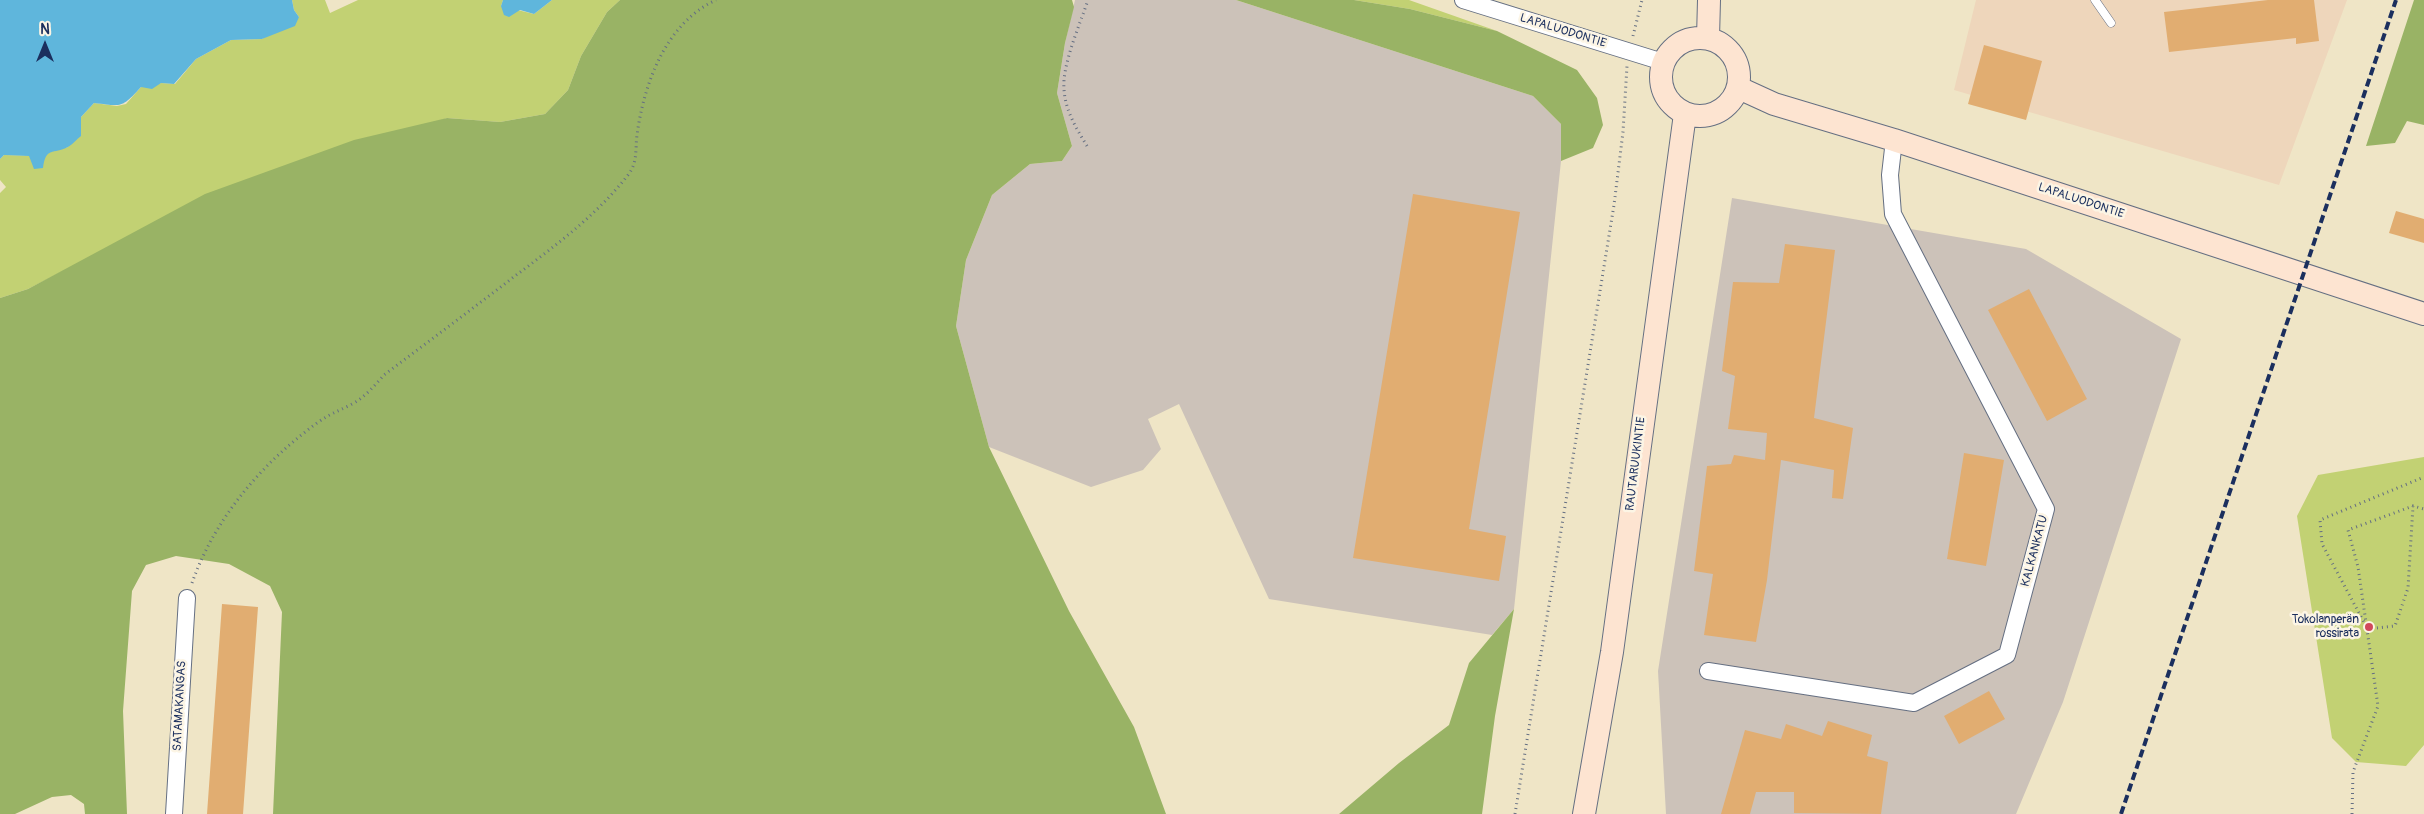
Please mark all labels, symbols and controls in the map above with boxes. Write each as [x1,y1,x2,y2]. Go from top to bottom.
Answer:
street label: LAPALUODONTIE [1518,11,1608,51]
north arrow [20,20,70,70]
text: N [40,21,50,38]
street label: LAPALUODONTIE [2036,180,2126,222]
street label: RAUTARUUKINTIE [1623,416,1649,512]
street label: KALKANKATU [2019,514,2051,588]
place label: Tokolanperän rossirata [2292,613,2359,641]
marker: Tokolanperän rossirata [2363,621,2375,633]
street label: SATAMAKANGAS [170,661,190,751]

